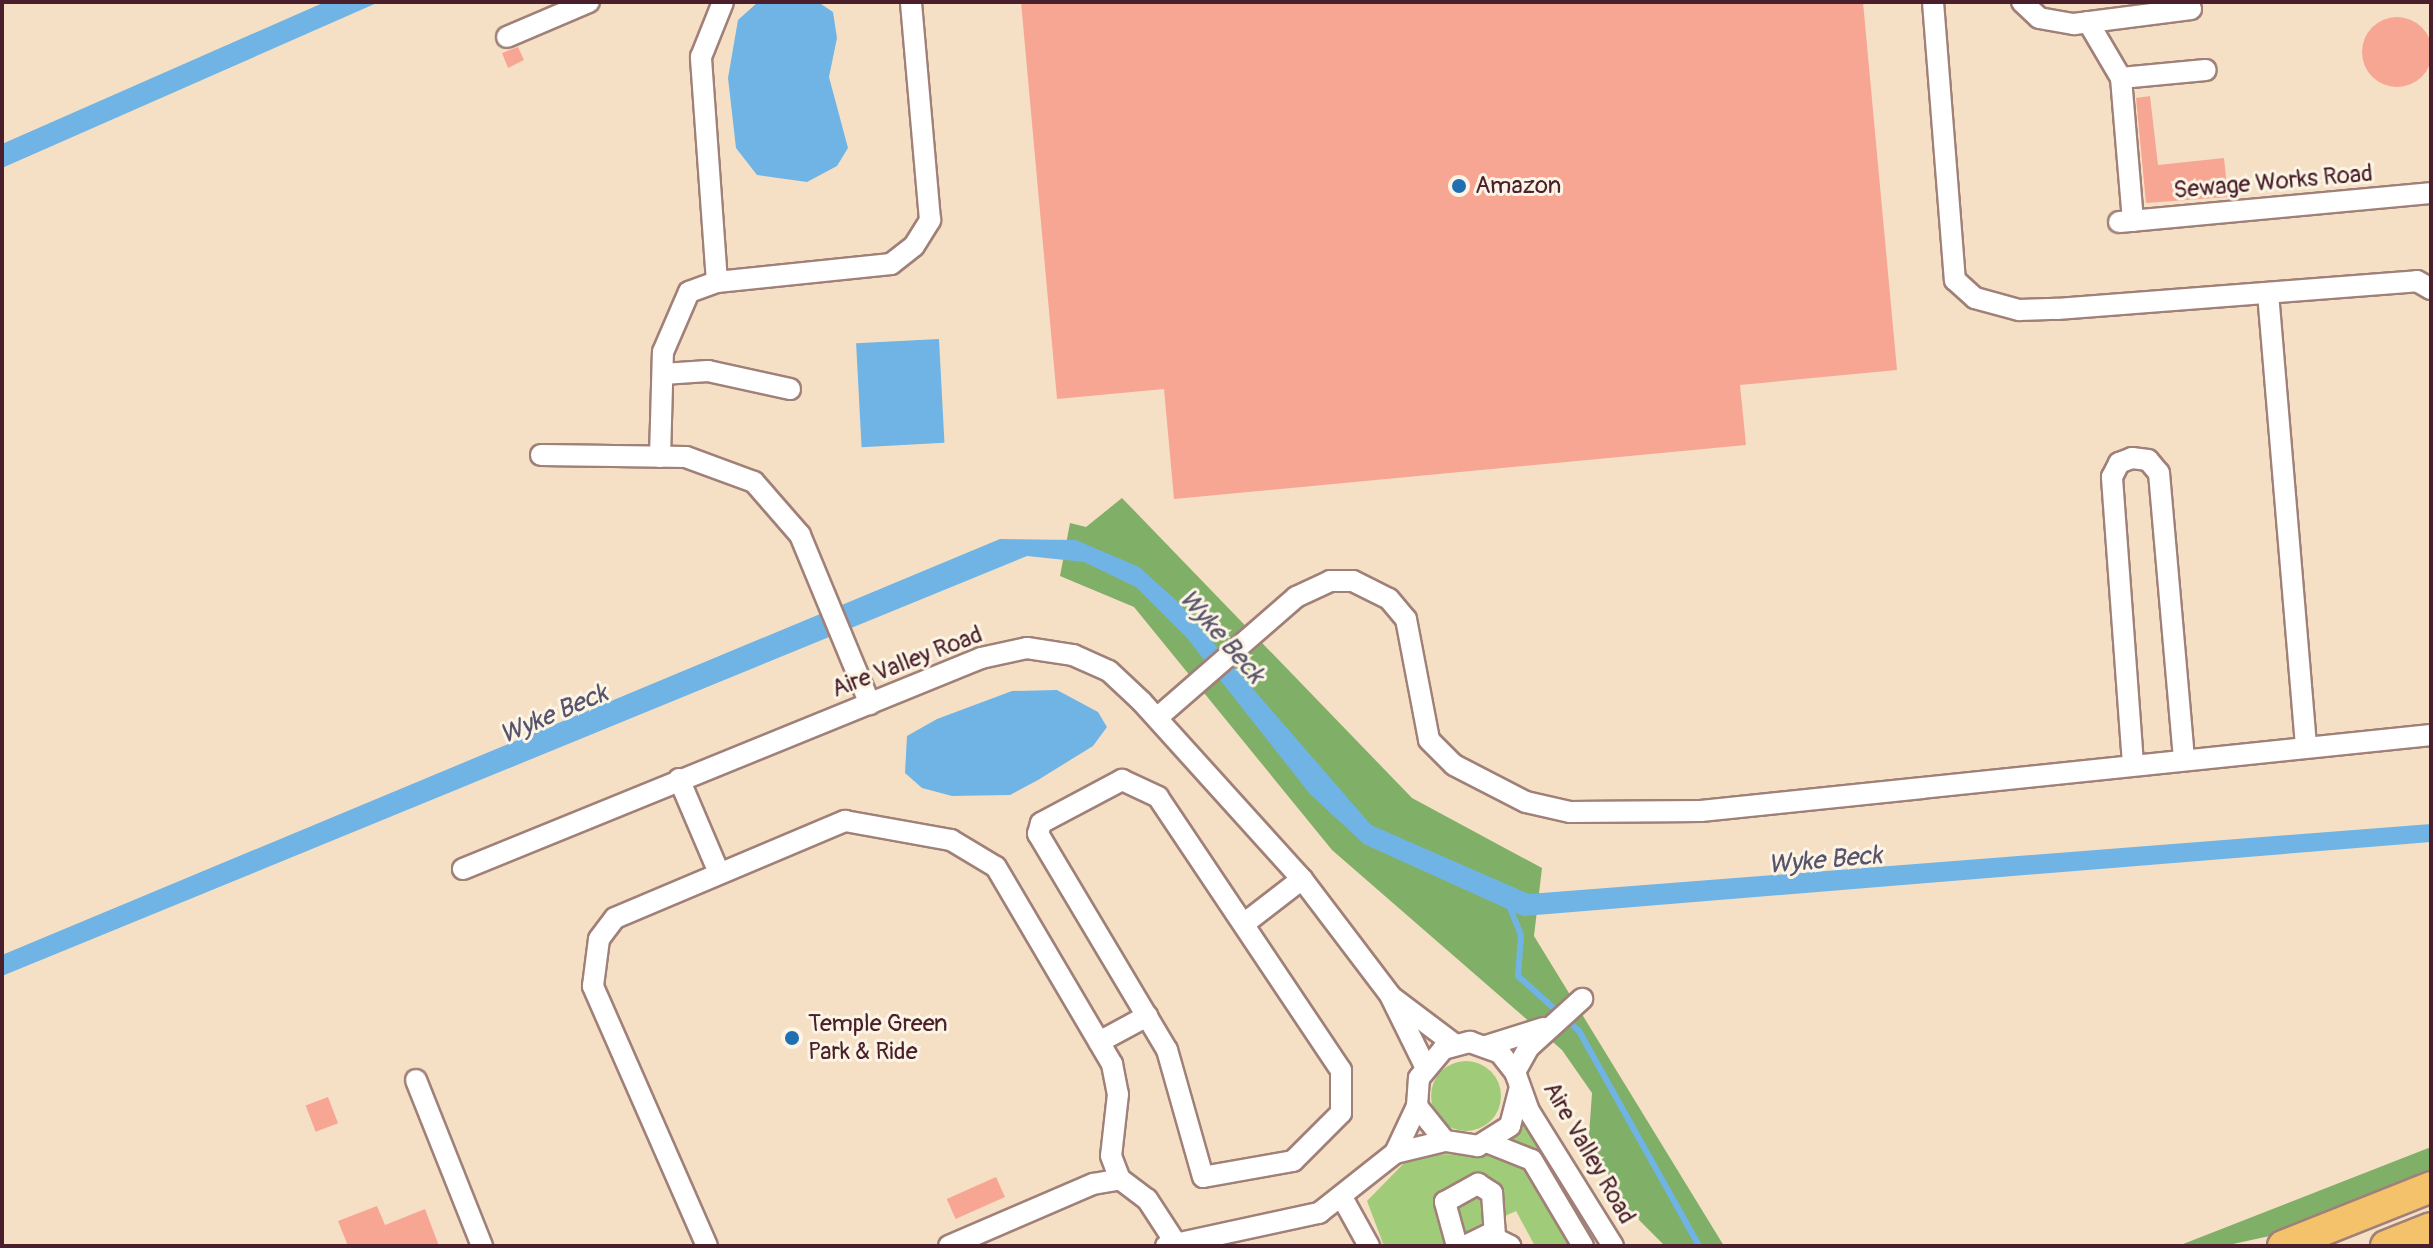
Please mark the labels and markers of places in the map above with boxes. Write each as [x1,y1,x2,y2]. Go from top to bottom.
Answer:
place label: Amazon [1475,172,1561,200]
marker: Amazon [1450,177,1468,195]
place label: Temple Green Park & Ride [808,1010,948,1066]
marker: Temple Green Park & Ride [783,1029,801,1047]

